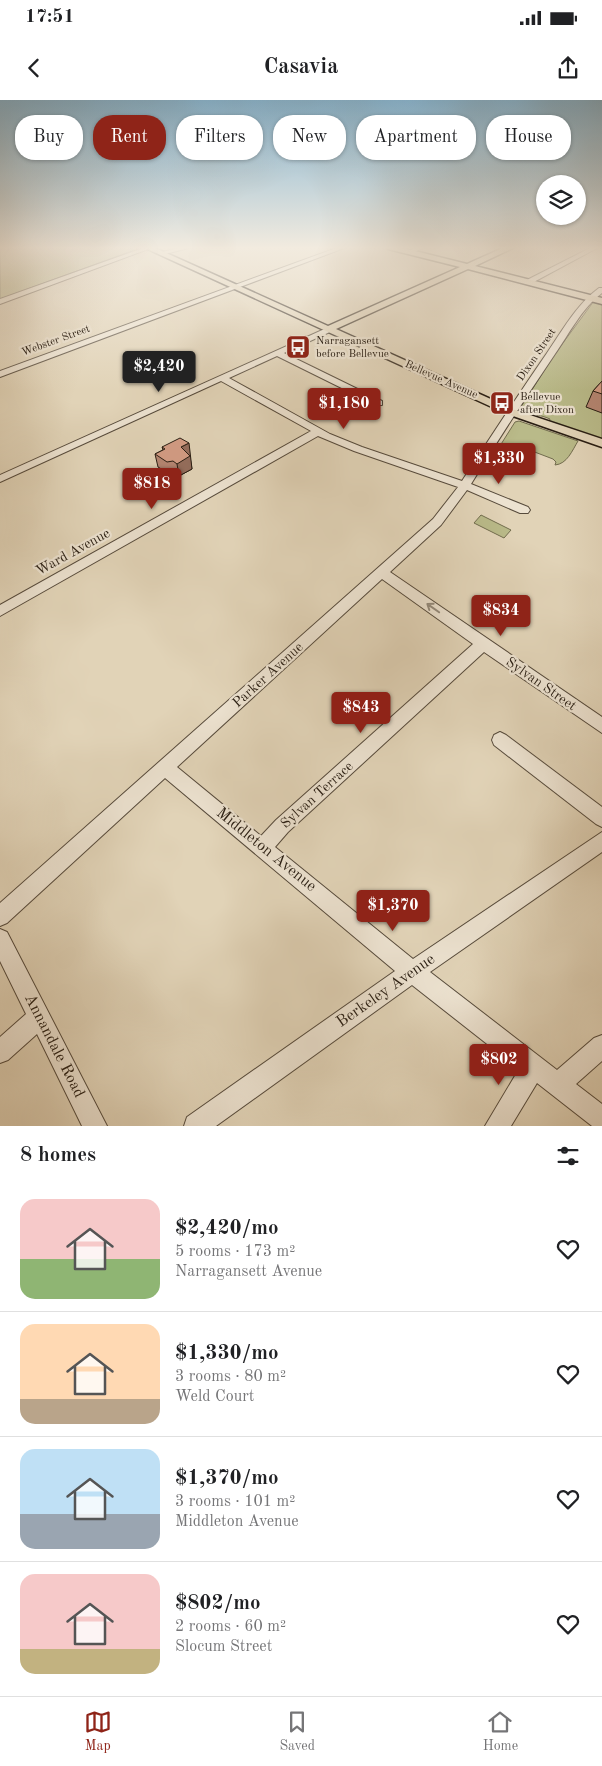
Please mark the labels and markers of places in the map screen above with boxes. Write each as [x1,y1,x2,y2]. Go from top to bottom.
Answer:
bus stop icon: Narragansett before Bellevue [285,334,311,360]
place label: Narragansett before Bellevue [316,336,389,360]
pin: $2,420 [118,350,200,393]
pin: $1,180 [303,388,385,430]
bus stop icon: Bellevue after Dixon [489,390,515,416]
place label: Bellevue after Dixon [520,392,574,416]
pin: $1,330 [458,442,540,485]
pin: $818 [122,468,182,510]
pin: $834 [471,594,531,637]
pin: $843 [331,692,391,734]
pin: $1,370 [352,890,434,932]
pin: $802 [469,1044,529,1086]

